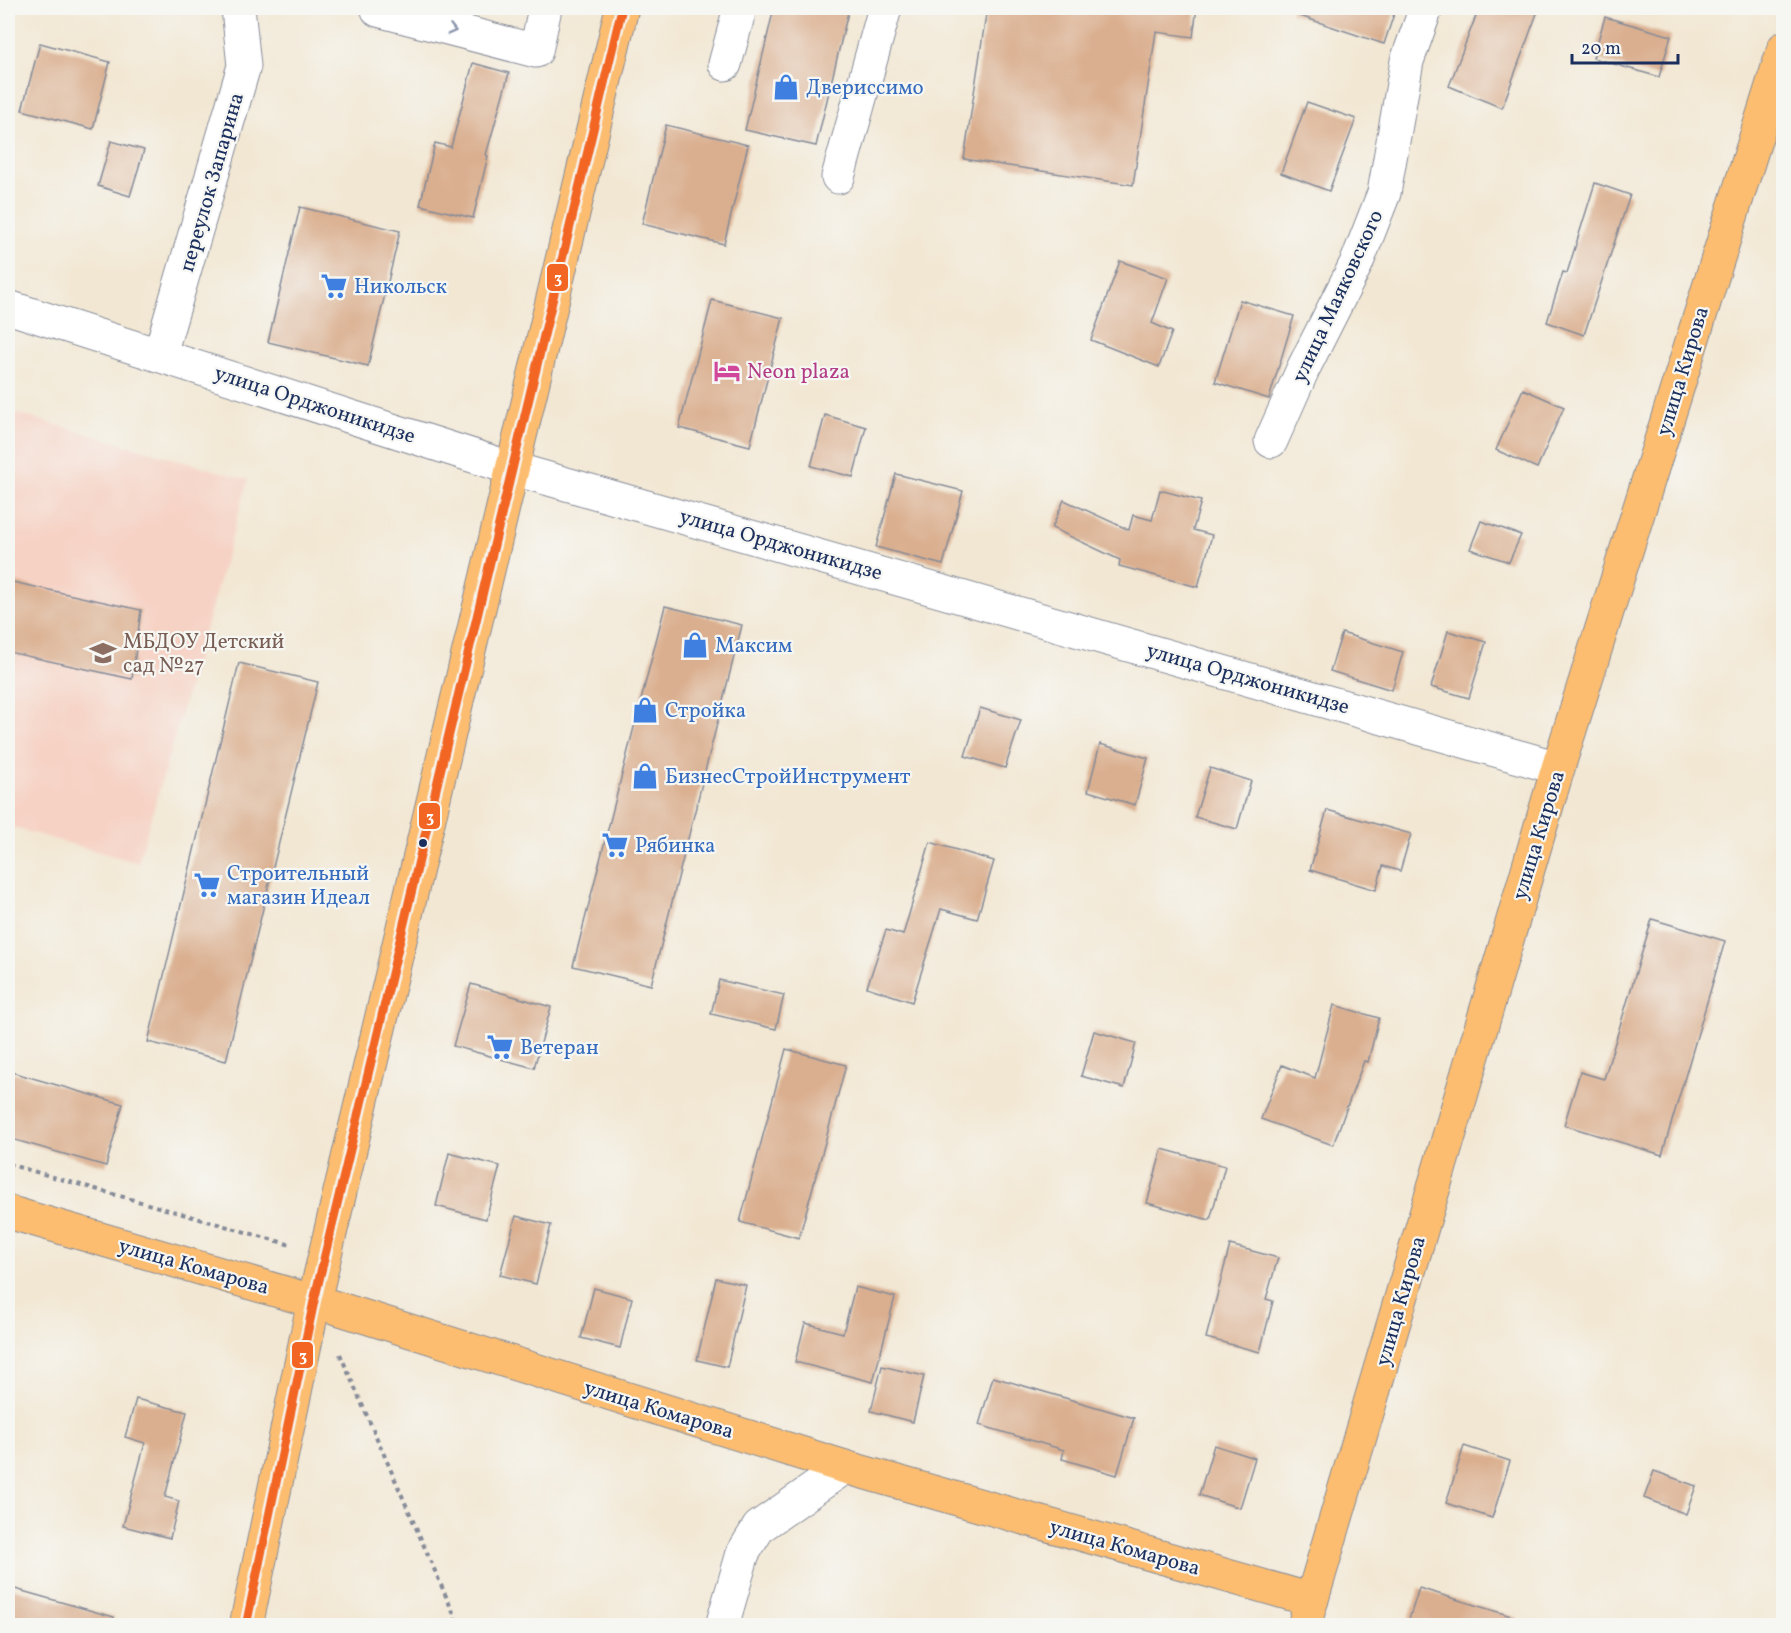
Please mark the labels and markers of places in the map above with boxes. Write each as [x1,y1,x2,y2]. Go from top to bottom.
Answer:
shop icon: Двериссимо [771,72,801,102]
place label: Двериссимо [806,74,924,103]
supermarket icon: Никольск [319,271,349,301]
place label: Никольск [354,273,447,302]
hotel icon: Neon plaza [712,356,742,386]
place label: Neon plaza [747,358,850,387]
place label: МБДОУ Детский сад №27 [123,628,284,681]
shop icon: Максим [680,630,710,660]
place label: Максим [715,632,792,661]
school or university icon: МБДОУ Детский сад №27 [88,638,118,668]
shop icon: Стройка [630,695,660,725]
place label: Стройка [665,697,746,726]
shop icon: БизнесСтройИнструмент [630,761,660,791]
place label: БизнесСтройИнструмент [665,763,911,792]
supermarket icon: Рябинка [600,830,630,860]
place label: Рябинка [635,832,715,861]
unlabelled marker [417,837,429,849]
place label: Строительный магазин Идеал [227,860,370,913]
supermarket icon: Строительный магазин Идеал [192,870,222,900]
supermarket icon: Ветеран [485,1032,515,1062]
place label: Ветеран [520,1034,599,1063]

